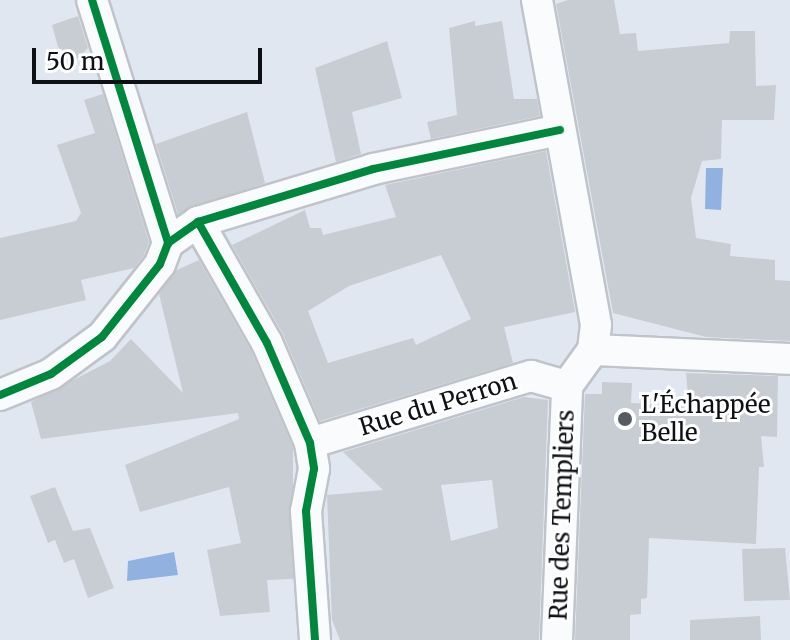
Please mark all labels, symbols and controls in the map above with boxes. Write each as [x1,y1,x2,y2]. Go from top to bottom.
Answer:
scale bar [36,32,266,82]
text: 50 m [46,46,105,77]
street label: Rue du Perron [356,366,520,442]
place label: L'Échappée Belle [641,391,771,447]
street label: Rue des Templiers [544,409,580,621]
marker: L'Échappée Belle [616,410,634,428]

